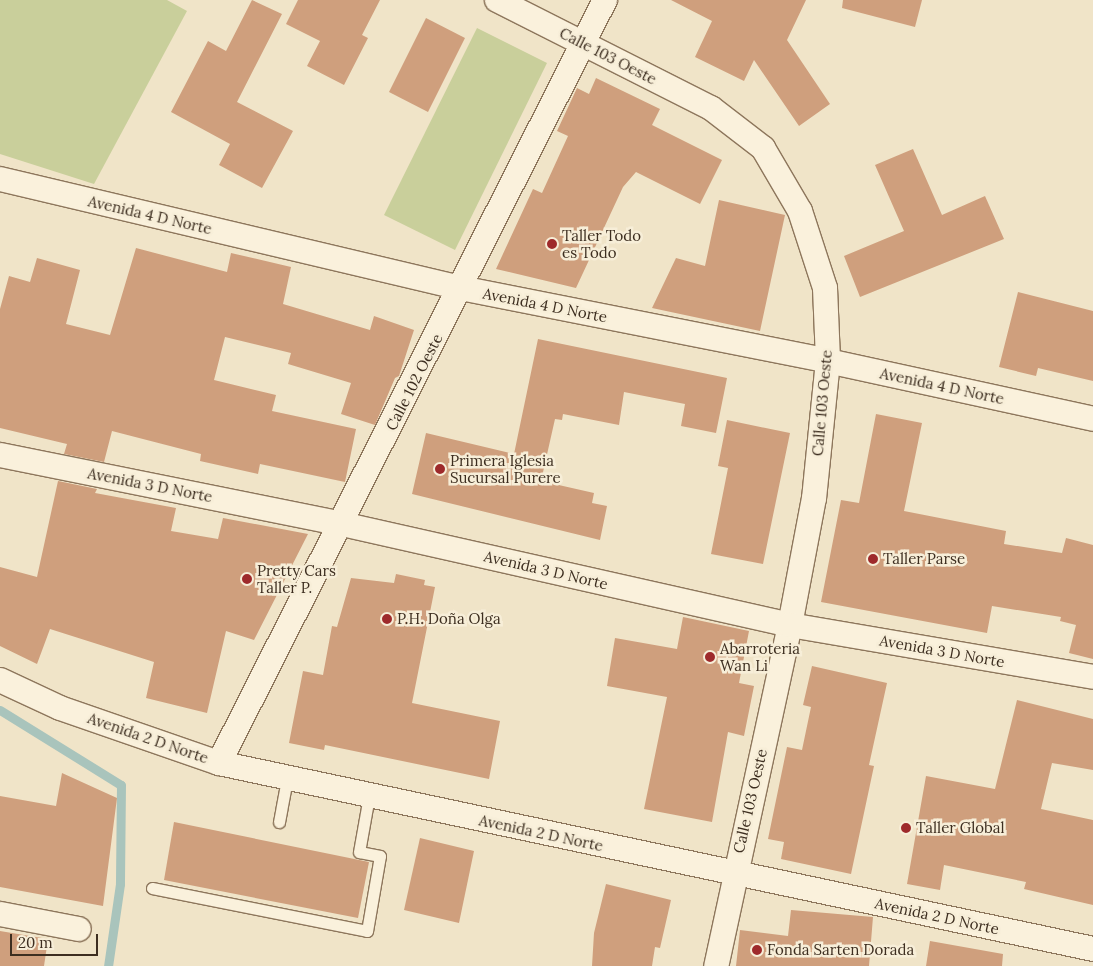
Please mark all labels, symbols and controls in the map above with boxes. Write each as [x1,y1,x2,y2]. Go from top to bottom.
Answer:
street label: Calle 103 Oeste [557,24,659,88]
street label: Avenida 4 D Norte [86,192,214,238]
place label: Taller Todo es Todo [562,226,641,261]
marker: Taller Todo es Todo [546,238,558,250]
street label: Avenida 4 D Norte [481,284,609,326]
street label: Calle 102 Oeste [382,331,446,433]
street label: Calle 103 Oeste [808,349,836,457]
street label: Avenida 4 D Norte [878,364,1006,408]
place label: Primera Iglesia Sucursal Purere [450,451,561,486]
marker: Primera Iglesia Sucursal Purere [434,463,446,475]
street label: Avenida 3 D Norte [86,464,214,506]
street label: Avenida 3 D Norte [482,547,610,593]
place label: Taller Parse [883,550,965,568]
marker: Taller Parse [867,553,879,565]
place label: Pretty Cars Taller P. [257,561,336,596]
marker: Pretty Cars Taller P. [241,573,253,585]
place label: P.H. Doña Olga [397,610,501,628]
marker: P.H. Doña Olga [381,613,393,625]
street label: Avenida 3 D Norte [878,631,1006,671]
place label: Abarroteria Wan Li [720,639,800,674]
marker: Abarroteria Wan Li [704,651,716,663]
street label: Avenida 2 D Norte [85,709,211,767]
street label: Calle 103 Oeste [729,747,771,855]
street label: Avenida 2 D Norte [477,811,605,855]
place label: Taller Global [916,819,1005,837]
marker: Taller Global [900,822,912,834]
street label: Avenida 2 D Norte [873,894,1001,938]
scale bar [12,924,100,956]
text: 20 m [18,933,53,952]
place label: Fonda Sarten Dorada [767,941,914,959]
marker: Fonda Sarten Dorada [751,944,763,956]

